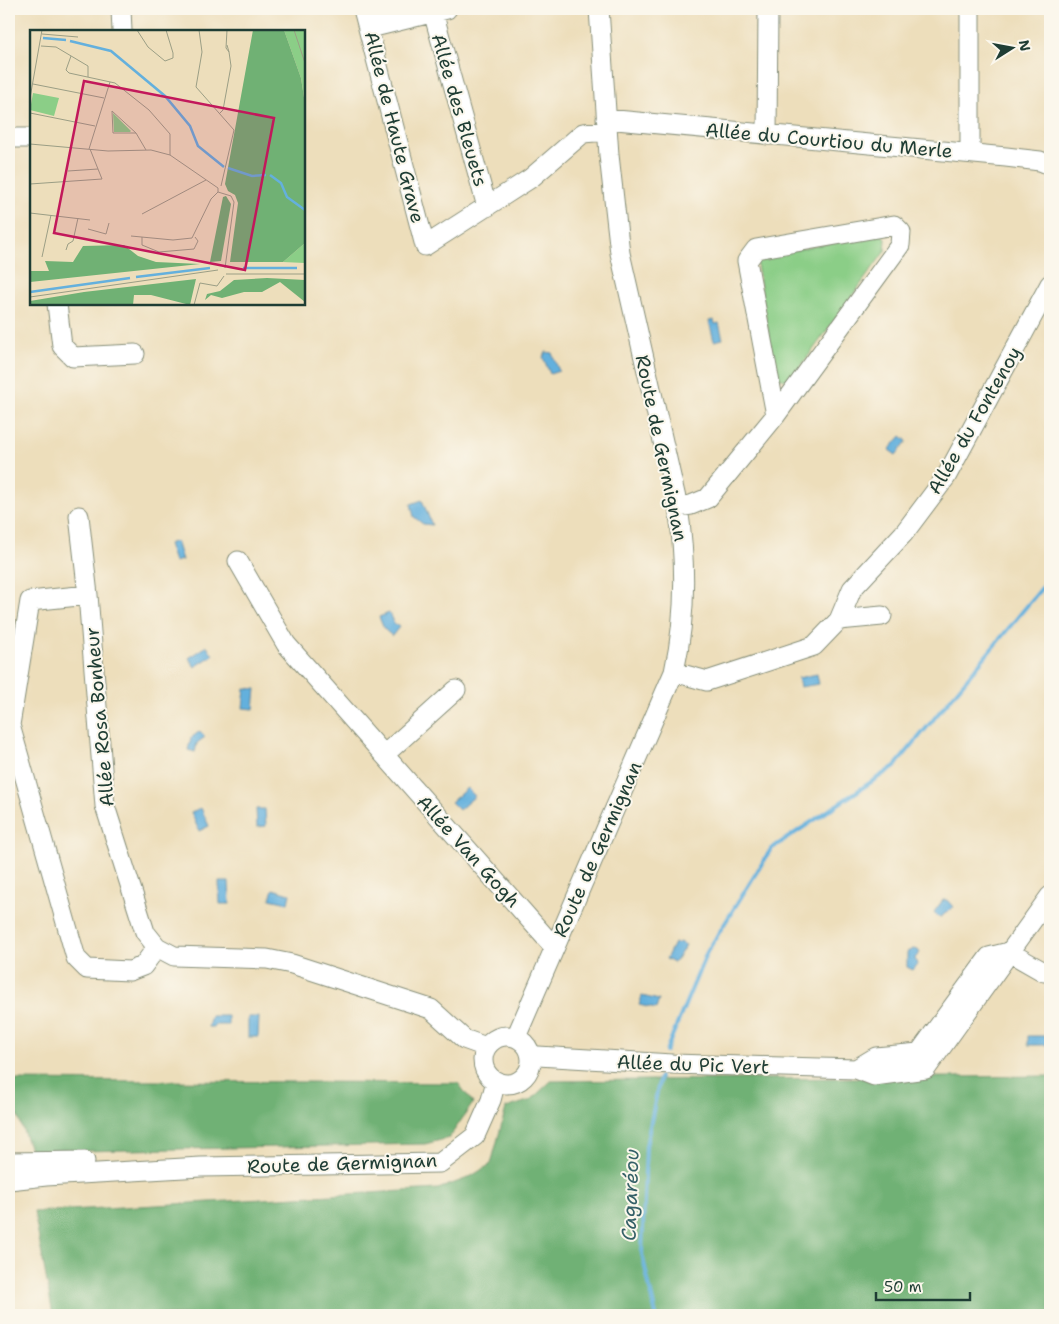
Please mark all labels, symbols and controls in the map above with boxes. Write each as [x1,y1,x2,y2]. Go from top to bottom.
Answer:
north arrow [986,22,1036,72]
street label: Allée de Haute Grave [359,29,430,226]
inset map [30,30,305,305]
street label: Allée des Bleuets [426,31,493,189]
text: N [1015,38,1035,53]
street label: Allée du Courtiou du Merle [704,117,954,164]
street label: Allée du Fontenoy [922,342,1027,499]
street label: Route de Germignan [630,353,694,544]
street label: Allée Rosa Bonheur [79,626,120,808]
street label: Route de Germignan [547,757,648,941]
street label: Allée Van Gogh [411,790,526,913]
street label: Allée du Pic Vert [616,1049,770,1080]
street label: Route de Germignan [247,1148,437,1179]
water label: Cagaréou [615,1148,645,1242]
scale bar [876,1269,970,1301]
text: 50 m [884,1277,922,1297]

